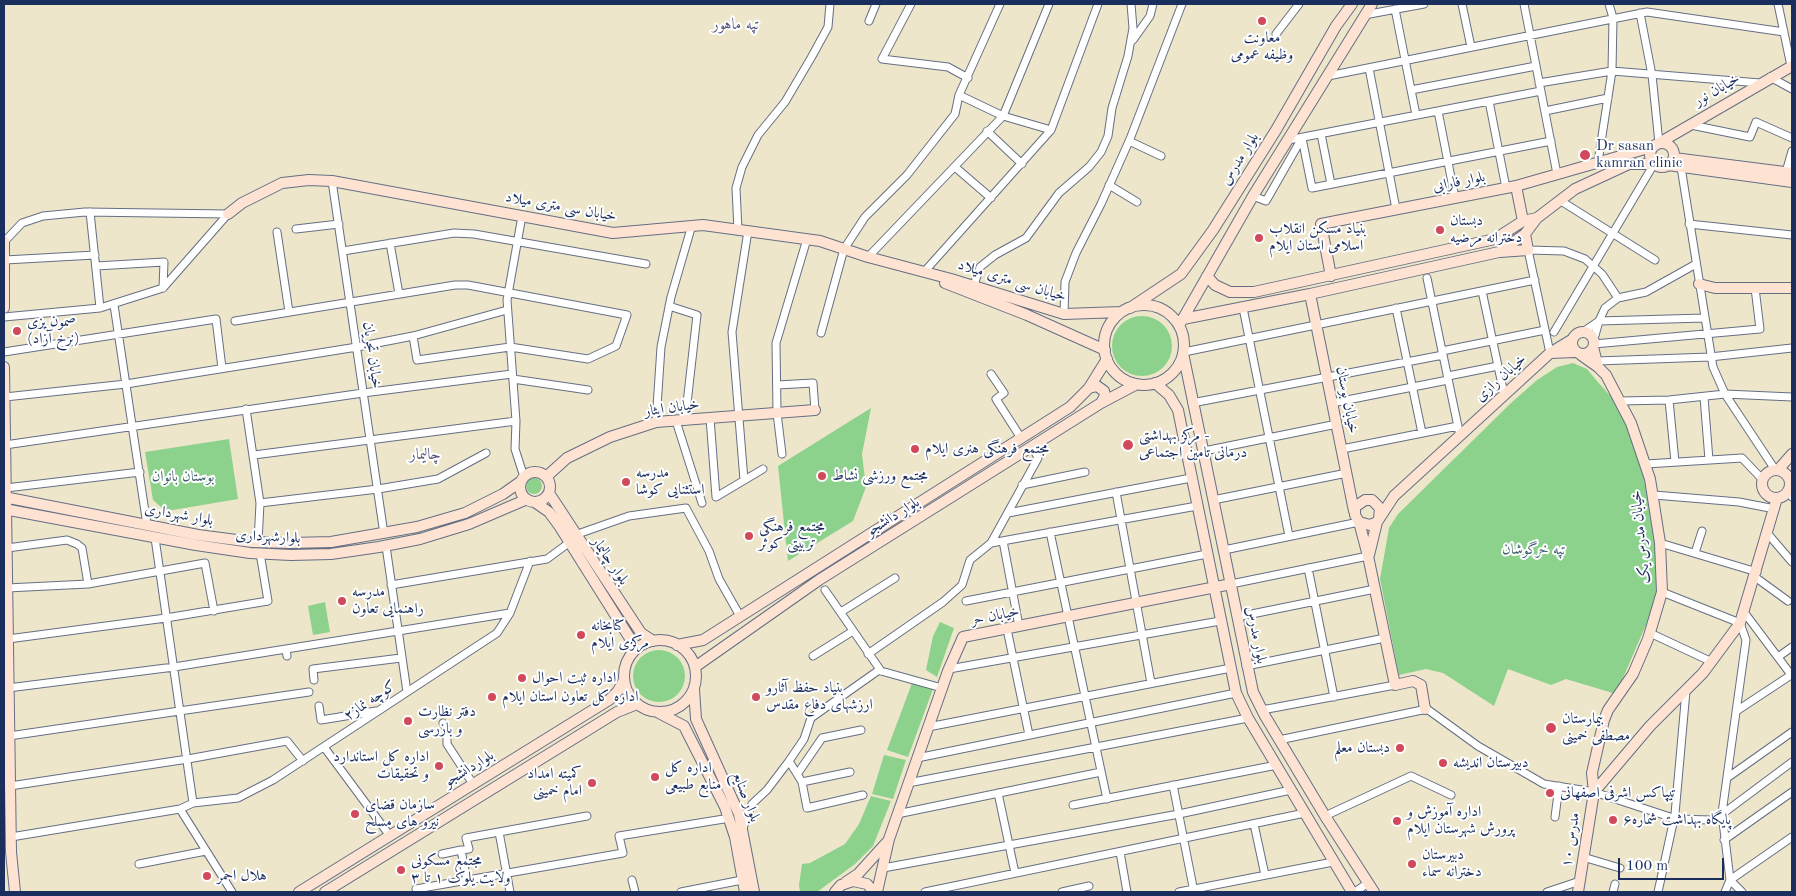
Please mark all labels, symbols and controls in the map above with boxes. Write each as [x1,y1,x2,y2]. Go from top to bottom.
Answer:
district label: تپه ماهور [712,15,760,35]
marker: معاونت وظیفه عمومی [1256,15,1268,27]
place label: معاونت وظیفه عمومی [1231,29,1293,64]
street label: خیابان نور [1691,70,1743,110]
street label: بلوار مدرس [1217,129,1263,189]
place label: Dr sasan kamran clinic [1596,137,1682,172]
marker: Dr sasan kamran clinic [1578,148,1592,162]
street label: بلوار فارابی [1431,168,1487,196]
street label: خیابان سی متری میلاد [504,188,618,226]
place label: دبستان دخترانه مرضیه [1450,212,1522,247]
place label: بنیاد مسکن انقلاب اسلامی استان ایلام [1269,220,1367,255]
marker: دبستان دخترانه مرضیه [1434,224,1446,236]
marker: بنیاد مسکن انقلاب اسلامی استان ایلام [1253,232,1265,244]
street label: خیابان سی متری میلاد [956,256,1068,306]
place label: صمون پزی (نرخ آزاد) [27,313,80,348]
street label: خیابان تجریان [358,320,386,390]
marker: صمون پزی (نرخ آزاد) [11,325,23,337]
street label: خیابان رازی [1472,350,1530,406]
street label: خیابان بوستان [1332,365,1362,435]
street label: خیابان ایثار [643,395,701,421]
place label: مرکز بهداشتی - درمانی تامین اجتماعی [1139,427,1247,462]
marker: مرکز بهداشتی - درمانی تامین اجتماعی [1121,438,1135,452]
place label: مجتمع فرهنگی هنری ایلام [925,440,1049,458]
marker: مجتمع فرهنگی هنری ایلام [909,443,921,455]
district label: چالیمار [409,445,441,465]
place label: مدرسه استثنایی کوشا [636,464,704,499]
place label: مجتمع ورزشی نشاط [832,467,928,485]
park label: بوستان بانوان [152,468,214,486]
marker: مجتمع ورزشی نشاط [816,470,828,482]
marker: مدرسه استثنایی کوشا [620,476,632,488]
street label: خیابان مدرس یک [1627,489,1655,585]
street label: بلوار دانشجو [863,494,923,540]
street label: بلوار شهرداری [143,500,215,530]
place label: مجتمع فرهنگی تربیتی کوثر [759,518,825,553]
street label: بلوارشهرداری [235,526,301,548]
marker: مجتمع فرهنگی تربیتی کوثر [743,530,755,542]
street label: بلوار چالیمار [587,533,633,589]
park label: تپه خرگوشان [1502,541,1566,559]
place label: مدرسه راهنمایی تعاون [352,583,424,618]
marker: مدرسه راهنمایی تعاون [336,595,348,607]
street label: خیابان حر [969,602,1021,630]
street label: بلوار مدرس [1242,604,1270,666]
place label: کتابخانه مرکزی ایلام [591,617,649,652]
marker: کتابخانه مرکزی ایلام [575,629,587,641]
place label: اداره ثبت احوال [532,669,616,687]
marker: اداره ثبت احوال [516,672,528,684]
street label: کوچه نماز۲ [341,677,399,725]
place label: بنیاد حفظ آثارو ارزشهای دفاع مقدس [766,679,873,714]
place label: اداره کل تعاون استان ایلام [502,688,638,706]
marker: اداره کل تعاون استان ایلام [486,691,498,703]
marker: بنیاد حفظ آثارو ارزشهای دفاع مقدس [750,691,762,703]
place label: دفتر نظارت و بازرسی [418,703,476,738]
place label: بیمارستان مصطفی خمینی [1562,710,1630,745]
marker: دفتر نظارت و بازرسی [402,715,414,727]
marker: بیمارستان مصطفی خمینی [1544,721,1558,735]
place label: دبستان معلم [1334,739,1390,757]
marker: دبستان معلم [1394,742,1406,754]
street label: بلواردانشجو [441,747,497,791]
place label: اداره کل استاندارد و تحقیقات [333,748,429,783]
place label: دبیرستان اندیشه [1453,754,1529,772]
marker: دبیرستان اندیشه [1437,757,1449,769]
place label: اداره کل منابع طبیعی [665,759,721,794]
marker: اداره کل استاندارد و تحقیقات [433,760,445,772]
place label: کمیته امداد امام خمینی [527,765,582,800]
street label: بلوار صنایع [728,769,764,825]
marker: اداره کل منابع طبیعی [649,771,661,783]
marker: کمیته امداد امام خمینی [586,777,598,789]
place label: تیپاکس اشرفی اصفهانی [1560,784,1676,802]
marker: تیپاکس اشرفی اصفهانی [1544,787,1556,799]
place label: سازمان قضای نیرو های مسلح [365,796,439,831]
place label: اداره آموزش و پرورش شهرستان ایلام [1407,803,1514,838]
marker: سازمان قضای نیرو های مسلح [349,808,361,820]
street label: مدرس ۱۰ [1558,811,1584,869]
place label: پایگاه بهداشت شماره۶ [1623,811,1731,829]
marker: پایگاه بهداشت شماره۶ [1607,814,1619,826]
marker: اداره آموزش و پرورش شهرستان ایلام [1391,815,1403,827]
place label: دبیرستان دخترانه سماء [1422,846,1482,881]
scale bar [1621,848,1727,880]
place label: مجتمع مسکونی ولایت یلوک ۱ تا ۳ [411,852,511,887]
marker: دبیرستان دخترانه سماء [1406,858,1418,870]
text: 100 m [1626,859,1668,874]
marker: مجتمع مسکونی ولایت یلوک ۱ تا ۳ [395,864,407,876]
place label: هلال احمر [217,867,267,885]
marker: هلال احمر [201,870,213,882]

